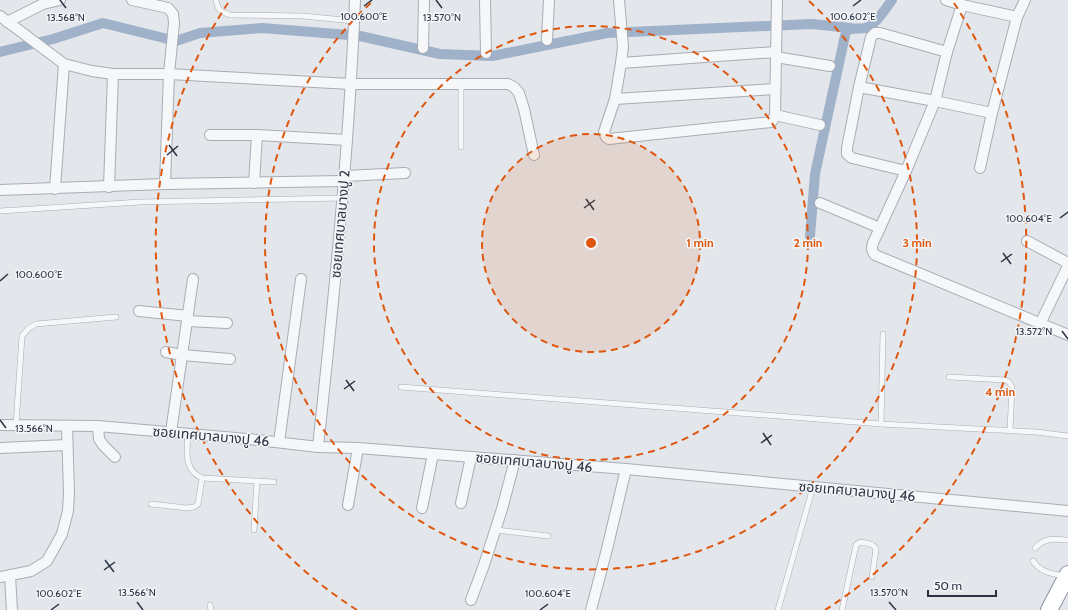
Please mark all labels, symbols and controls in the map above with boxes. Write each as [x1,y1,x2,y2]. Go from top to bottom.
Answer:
text: 100.600°E [340,10,388,23]
text: 100.602°E [830,10,876,23]
text: 13.568°N [47,11,85,24]
text: 13.570°N [423,11,461,24]
street label: ซอยเทศบาลบางปู 2 [326,169,354,279]
text: 100.604°E [1006,212,1052,225]
text: 1 min [686,235,714,250]
text: 2 min [794,235,822,250]
text: 3 min [902,235,932,250]
centre of rings [584,236,598,250]
text: 100.600°E [15,268,63,281]
text: 13.572°N [1016,325,1052,338]
text: 4 min [985,384,1015,399]
text: 13.566°N [15,422,53,435]
street label: ซอยเทศบาลบางปู 46 [152,422,270,450]
street label: ซอยเทศบาลบางปู 46 [475,448,593,476]
street label: ซอยเทศบาลบางปู 46 [798,477,916,505]
scale bar [928,572,996,598]
text: 50 m [934,578,962,593]
text: 13.566°N [118,586,156,599]
text: 13.570°N [870,586,908,599]
text: 100.602°E [36,587,82,600]
text: 100.604°E [525,587,571,600]

